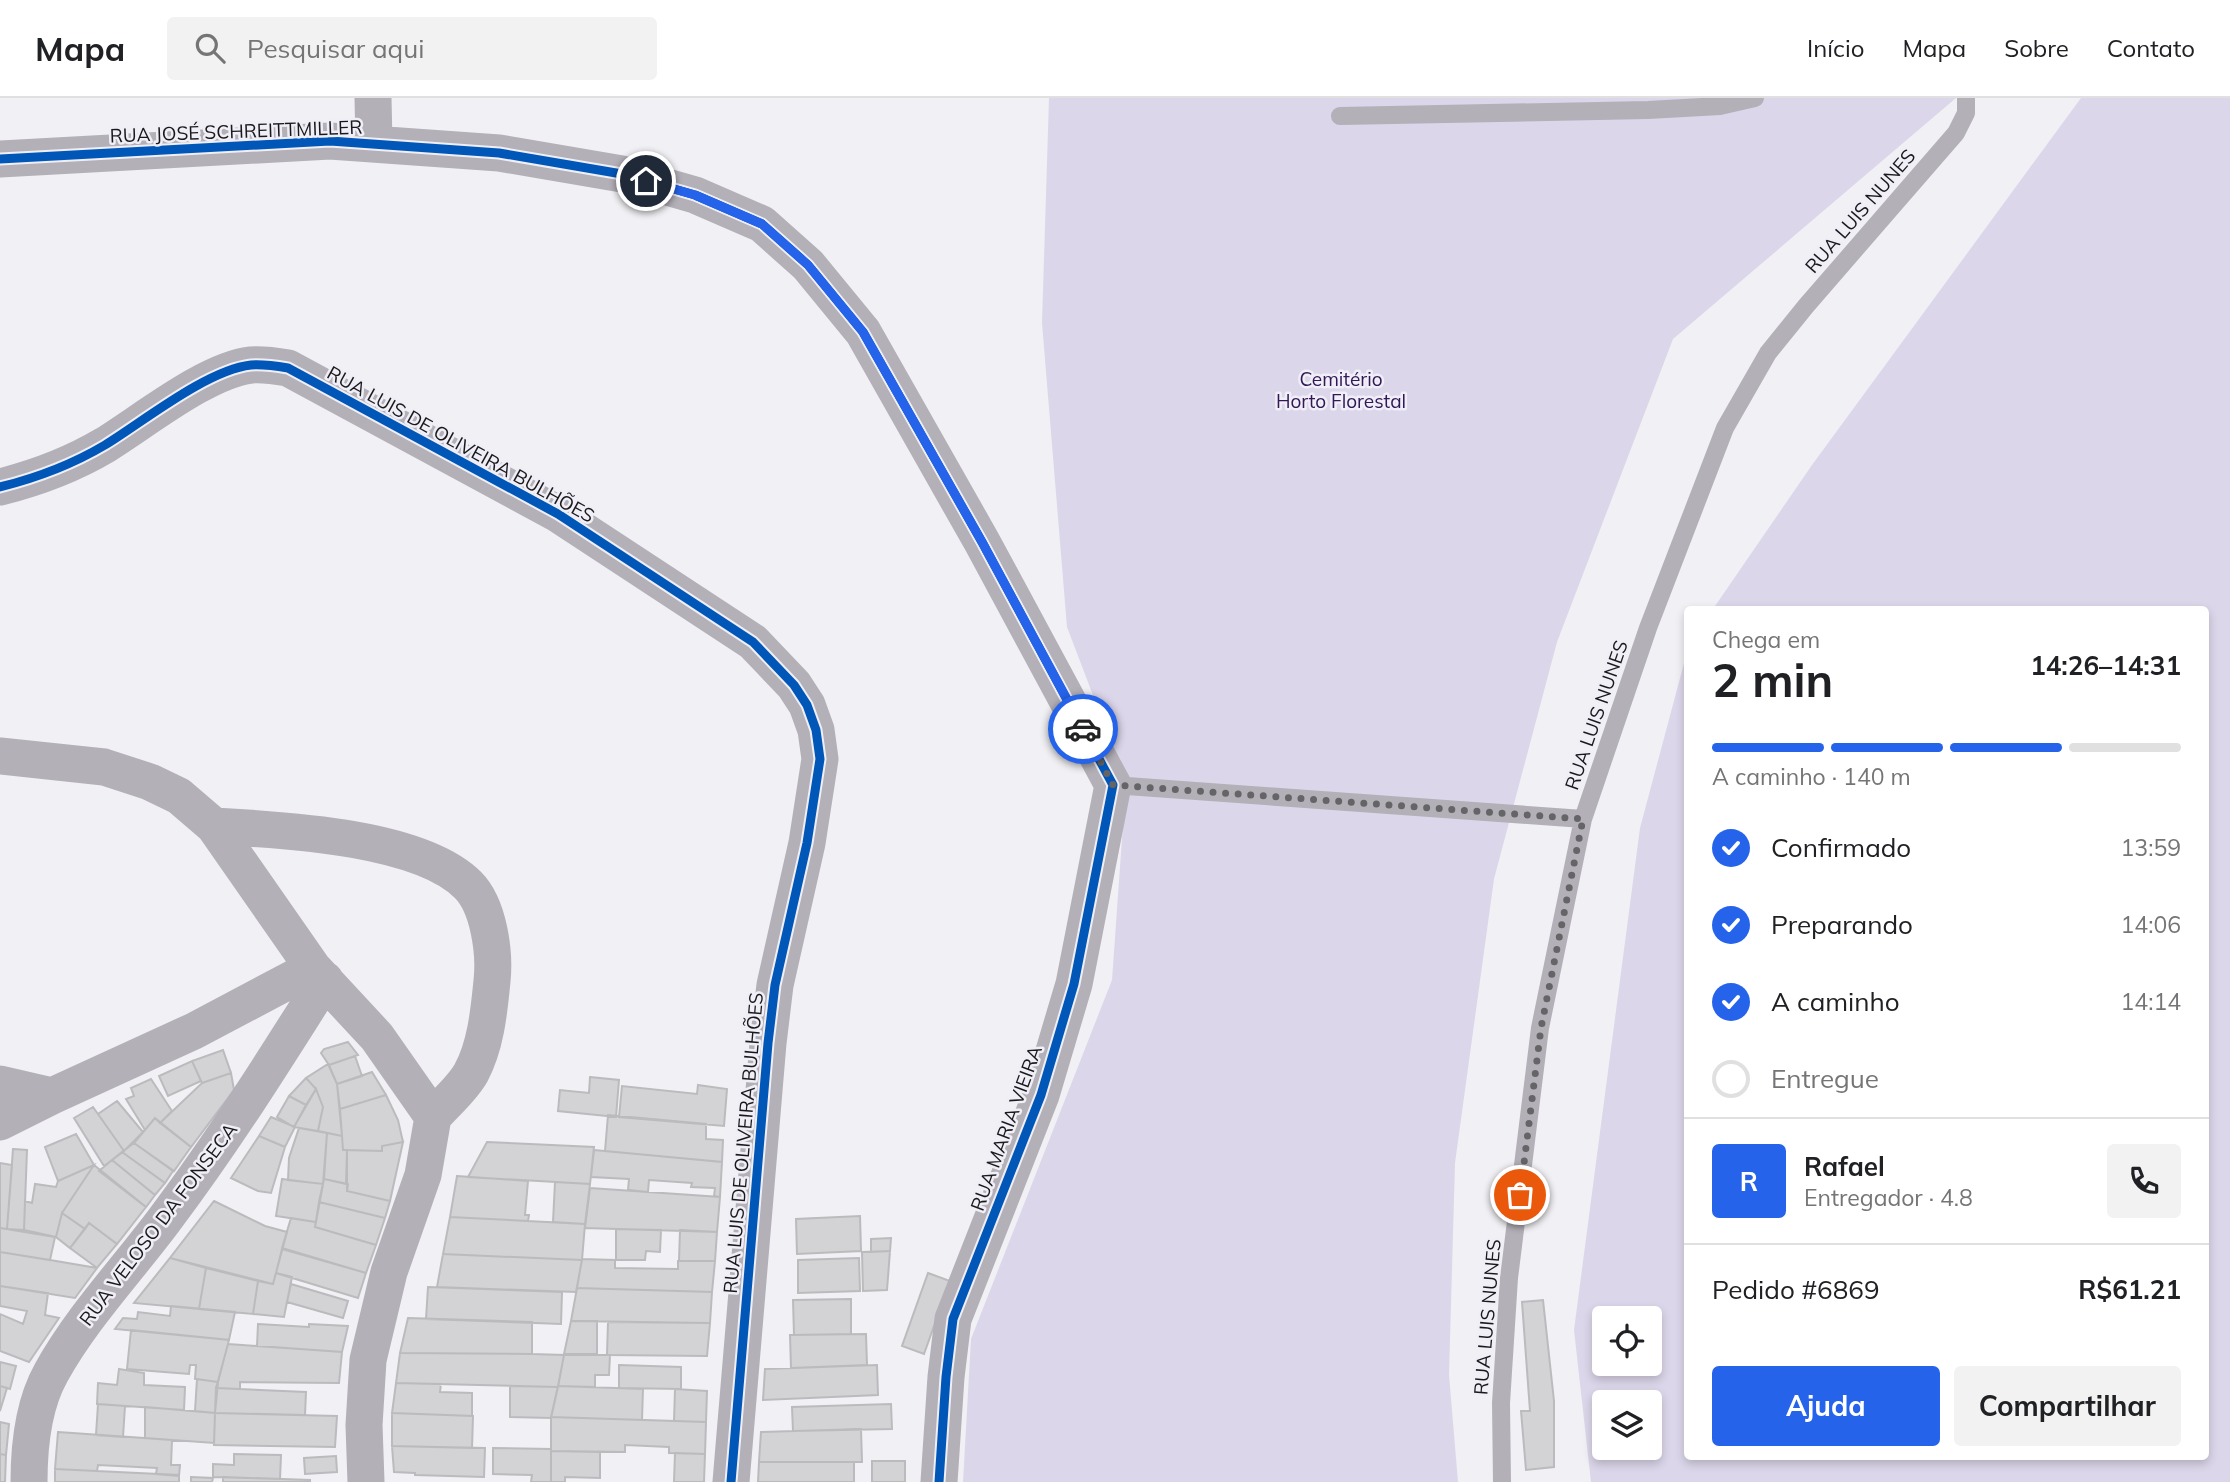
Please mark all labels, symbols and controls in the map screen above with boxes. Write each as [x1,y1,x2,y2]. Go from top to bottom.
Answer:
search box [167,17,657,80]
text: Mapa [35,28,125,69]
icon: search [191,29,229,67]
text: Pesquisar aqui [247,32,424,65]
text: Início [1807,33,1864,63]
text: Mapa [1902,33,1966,63]
text: Sobre [2004,33,2069,63]
text: Contato [2107,33,2195,63]
street label: RUA JOSÉ SCHREITTMILLER [109,115,363,147]
street label: RUA LUIS NUNES [1800,144,1920,278]
pin [616,151,676,211]
icon: home [627,162,665,200]
street label: RUA LUIS DE OLIVEIRA BULHÕES [323,360,599,528]
park label: Cemitério Horto Florestal [1276,367,1406,413]
text: Chega em [1712,625,1820,654]
street label: RUA LUIS NUNES [1559,637,1633,793]
text: 14:26–14:31 [2030,649,2181,682]
text: 2 min [1712,651,1833,709]
courier [1048,694,1118,764]
icon: car [1064,710,1102,748]
text: A caminho · 140 m [1712,762,1911,791]
icon: check [1712,829,1750,867]
text: Confirmado [1771,831,1911,864]
text: 13:59 [2121,833,2181,862]
icon: check [1712,906,1750,944]
text: Preparando [1771,908,1913,941]
text: 14:06 [2121,910,2181,939]
icon: check [1712,983,1750,1021]
text: A caminho [1771,985,1900,1018]
text: 14:14 [2121,987,2181,1016]
street label: RUA LUIS DE OLIVEIRA BULHÕES [718,992,768,1294]
street label: RUA MARIA VIEIRA [965,1042,1047,1214]
text: Entregue [1771,1062,1879,1095]
street label: RUA VELOSO DA FONSECA [74,1118,242,1330]
button: phone [2107,1144,2181,1218]
text: Rafael [1804,1150,1885,1183]
pin [1490,1165,1550,1225]
text: R [1740,1165,1758,1198]
icon: bag [1501,1176,1539,1214]
text: Entregador · 4.8 [1804,1183,1973,1212]
street label: RUA LUIS NUNES [1468,1238,1506,1396]
text: Pedido #6869 [1712,1273,1880,1306]
text: R$61.21 [2078,1273,2181,1306]
map controls [1592,1306,1662,1460]
button: locate [1592,1306,1662,1376]
button: Ajuda [1712,1366,1940,1446]
button: Compartilhar [1954,1366,2181,1446]
button: layers [1592,1390,1662,1460]

